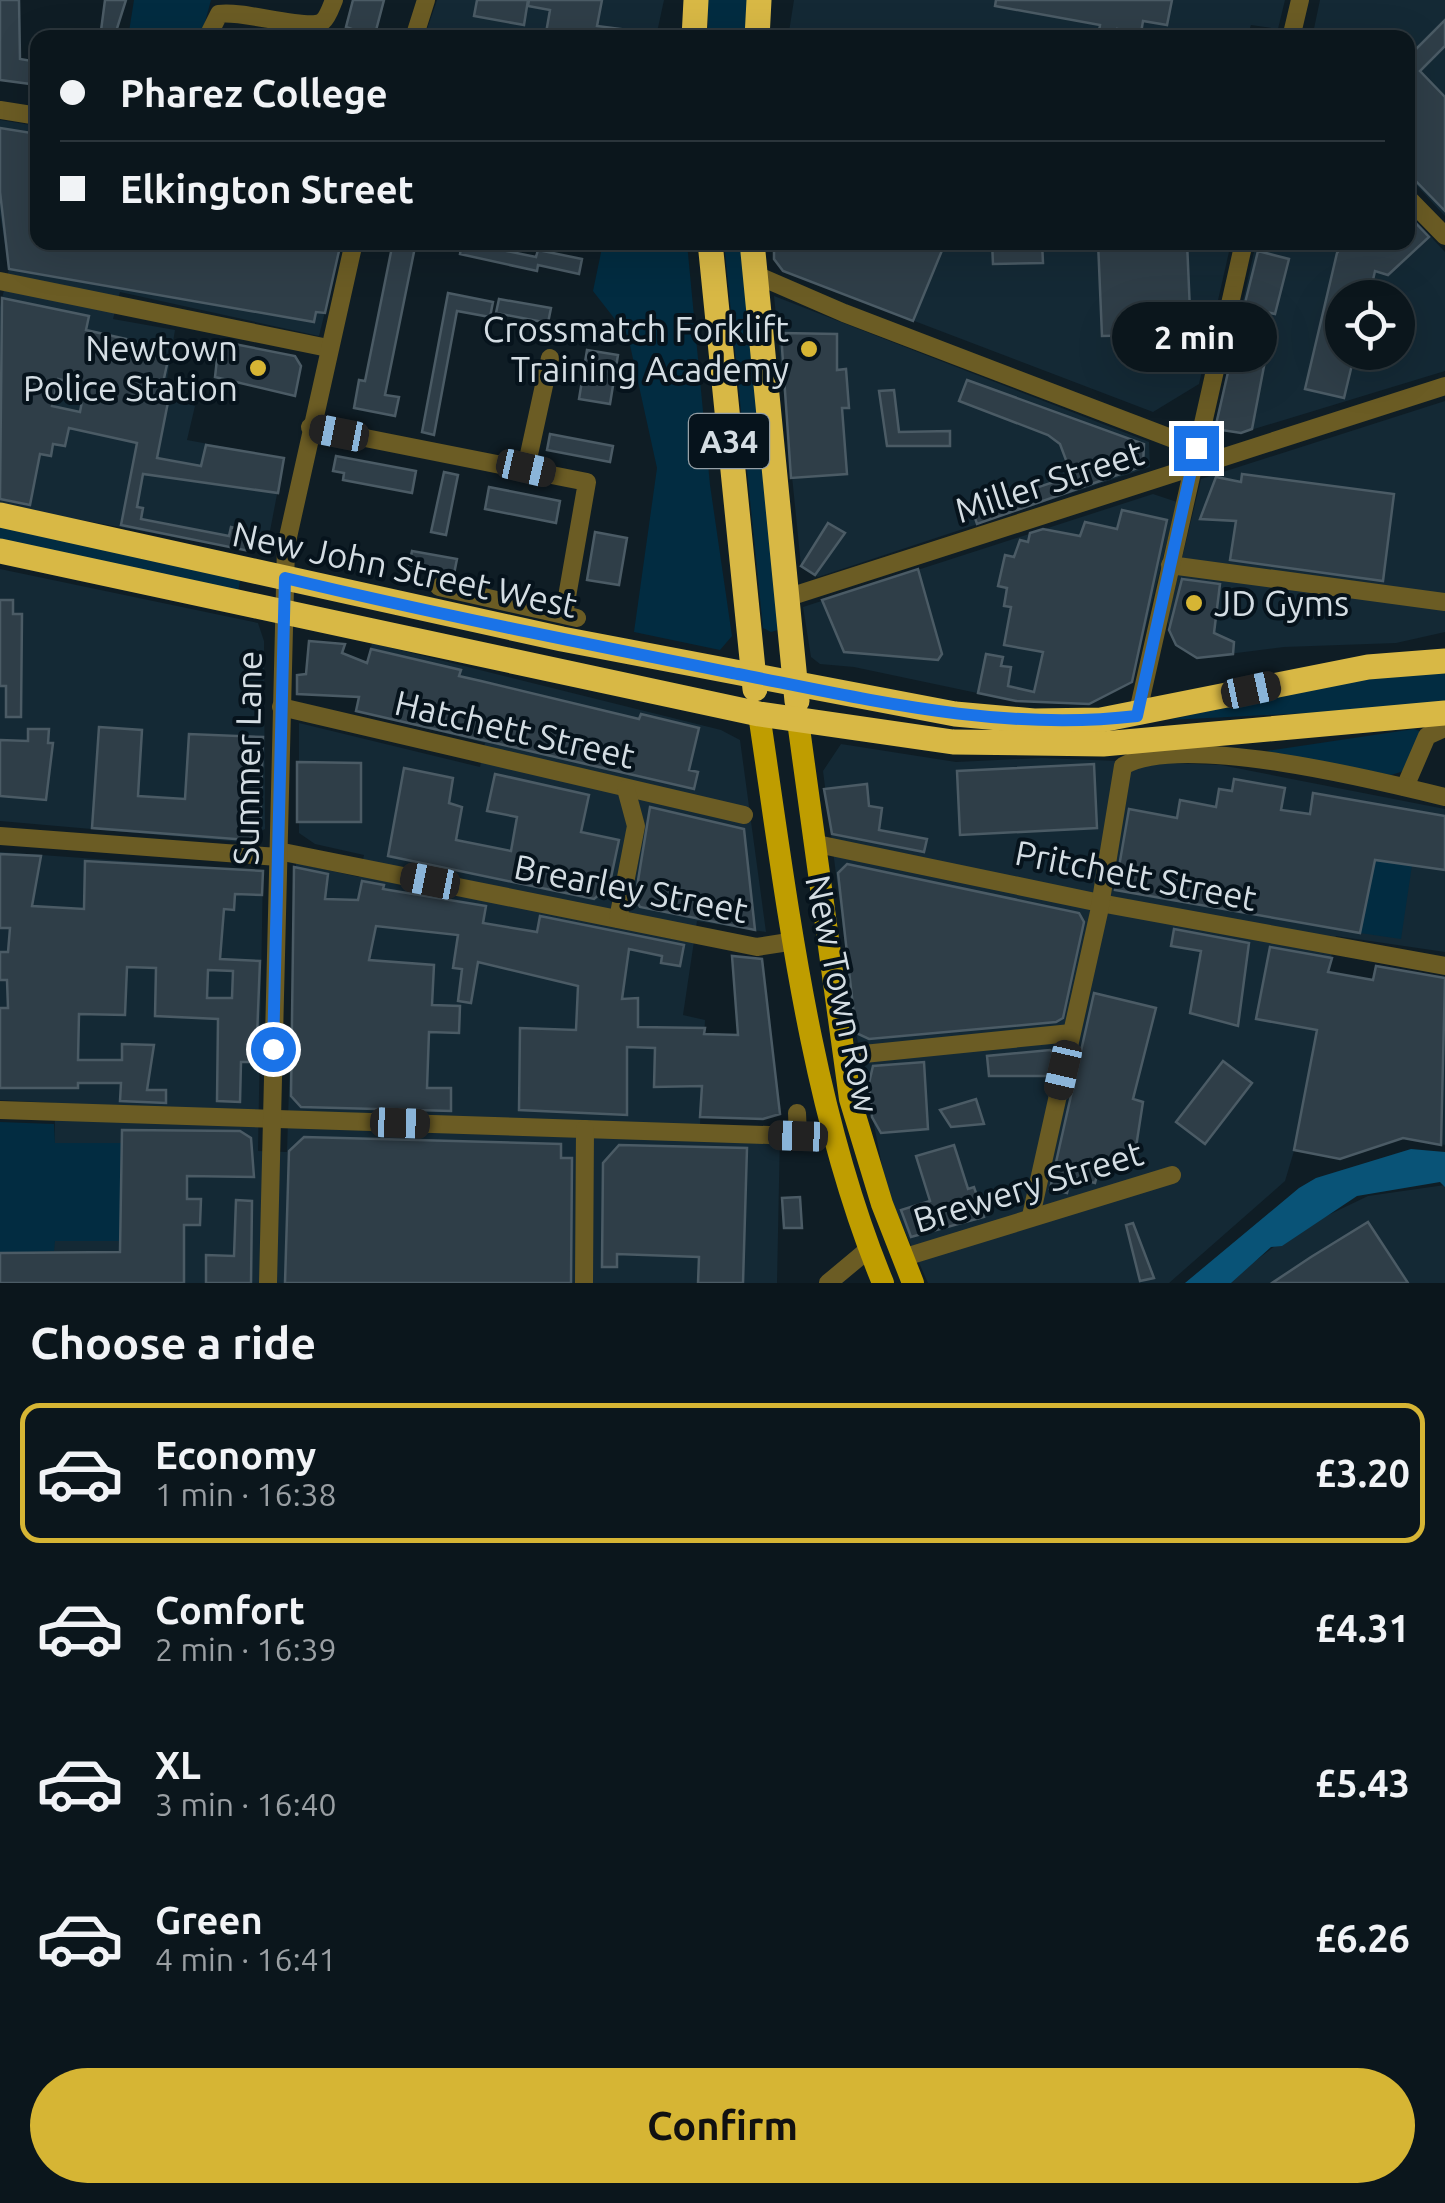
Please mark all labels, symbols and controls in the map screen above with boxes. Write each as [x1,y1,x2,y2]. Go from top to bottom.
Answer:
text: Pharez College [120,72,388,114]
text: Elkington Street [120,168,414,210]
map controls [1325,280,1415,370]
button: locate [1325,280,1415,370]
callout: 2 min [1114,303,1278,373]
place label: Crossmatch Forklift Training Academy [483,309,789,389]
text: 2 min [1154,319,1235,355]
place label: Newtown Police Station [23,328,238,408]
marker: Crossmatch Forklift Training Academy [798,338,820,360]
marker: Newtown Police Station [247,357,269,379]
car [307,413,371,453]
road number: A34 [689,414,769,468]
route end [1174,426,1219,471]
street label: Miller Street [950,432,1148,530]
car [493,447,559,489]
street label: New John Street West [229,513,581,625]
place label: JD Gyms [1214,583,1349,623]
marker: JD Gyms [1183,592,1205,614]
street label: Summer Lane [225,650,269,866]
car [1219,669,1283,711]
street label: Hatchett Street [391,682,639,776]
street label: Pritchett Street [1012,832,1260,918]
street label: Brearley Street [511,846,751,930]
car [398,861,462,901]
street label: New Town Row [798,871,888,1117]
route start [251,1027,296,1072]
car [1042,1037,1084,1103]
car [369,1107,431,1139]
car [767,1120,829,1152]
street label: Brewery Street [908,1132,1148,1240]
text: Choose a ride [30,1317,316,1368]
icon: car [35,1428,125,1518]
text: Economy [155,1434,316,1476]
text: £3.20 [1315,1452,1410,1494]
text: 1 min · 16:38 [155,1476,337,1512]
icon: car [35,1583,125,1673]
text: Comfort [155,1589,305,1631]
text: £4.31 [1315,1607,1410,1649]
text: 2 min · 16:39 [155,1631,337,1667]
icon: car [35,1738,125,1828]
text: XL [155,1744,201,1786]
text: £5.43 [1315,1762,1410,1804]
text: 3 min · 16:40 [155,1786,337,1822]
icon: car [35,1893,125,1983]
text: Green [155,1899,263,1941]
text: £6.26 [1315,1917,1410,1959]
text: 4 min · 16:41 [155,1941,337,1977]
button: Confirm [30,2068,1415,2183]

